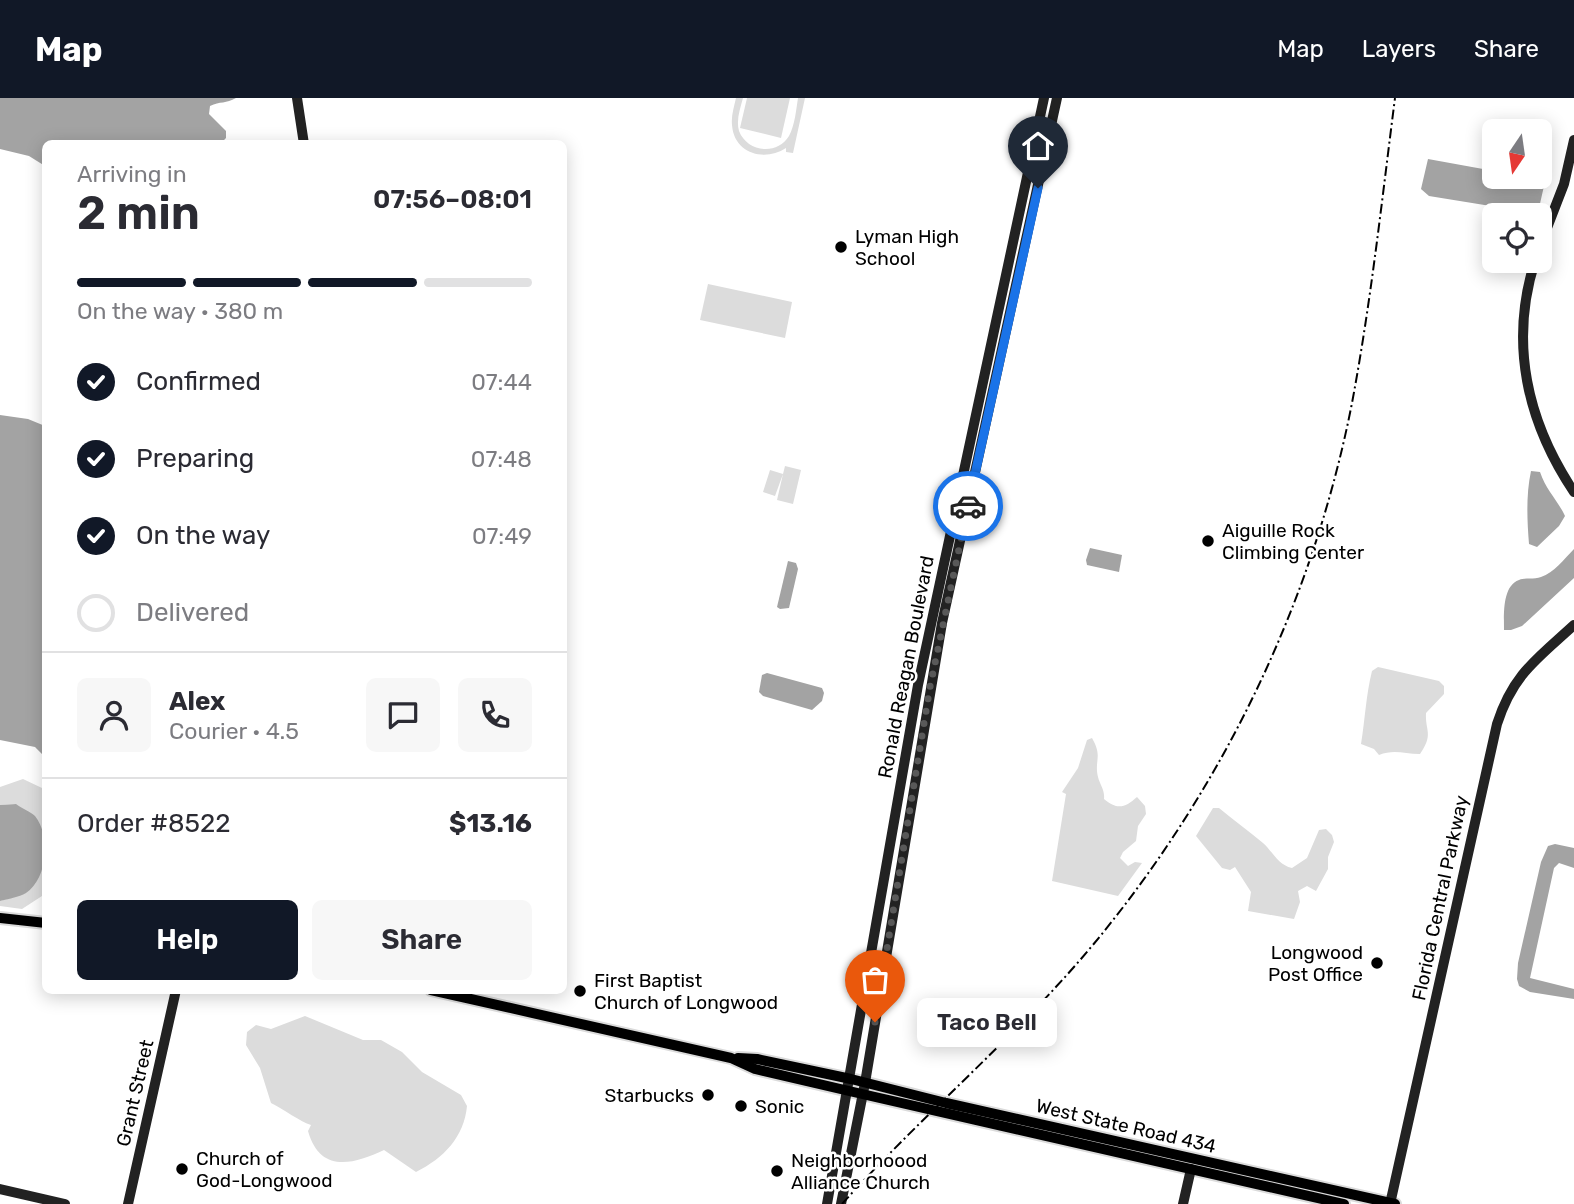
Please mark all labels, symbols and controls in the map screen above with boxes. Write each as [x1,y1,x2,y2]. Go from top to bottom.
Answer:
text: Map [35,30,103,69]
text: Map [1277,35,1324,63]
text: Layers [1362,35,1436,63]
text: Share [1474,35,1539,63]
pin [1008,116,1068,188]
north arrow [1482,119,1552,189]
map controls [1482,119,1552,273]
icon: home [1019,127,1057,165]
text: Arriving in [77,160,187,188]
text: 07:56–08:01 [373,184,532,215]
text: 2 min [77,186,200,241]
button: locate [1482,203,1552,273]
place label: Lyman High School [855,225,959,270]
marker: Lyman High School [833,239,849,255]
text: On the way · 380 m [77,297,283,325]
icon: check [77,363,115,401]
text: Confirmed [136,366,261,397]
text: 07:44 [471,368,532,396]
icon: check [77,440,115,478]
text: Preparing [136,443,254,474]
text: 07:48 [471,445,532,473]
courier [933,471,1003,541]
icon: car [949,487,987,525]
icon: check [77,517,115,555]
place label: Aiguille Rock Climbing Center [1222,519,1365,564]
text: On the way [136,520,270,551]
text: 07:49 [472,522,532,550]
marker: Aiguille Rock Climbing Center [1200,533,1216,549]
street label: Ronald Reagan Boulevard [873,554,939,780]
text: Delivered [136,597,249,628]
button: person [77,678,151,752]
button: chat [366,678,440,752]
button: phone [458,678,532,752]
text: Alex [169,686,225,717]
text: Courier · 4.5 [169,717,299,745]
street label: Florida Central Parkway [1407,793,1473,1003]
text: Order #8522 [77,808,231,839]
text: $13.16 [449,808,532,839]
button: Help [77,900,298,980]
button: Share [312,900,532,980]
place label: Longwood Post Office [1268,941,1363,986]
pin [845,950,905,1022]
marker: Longwood Post Office [1369,955,1385,971]
icon: bag [856,961,894,999]
place label: First Baptist Church of Longwood [594,969,778,1014]
marker: First Baptist Church of Longwood [572,983,588,999]
callout: Taco Bell [917,998,1057,1046]
text: Taco Bell [937,1008,1037,1036]
street label: Grant Street [112,1037,159,1149]
place label: Starbucks [605,1084,694,1107]
marker: Starbucks [700,1087,716,1103]
street label: West State Road 434 [1034,1094,1219,1158]
place label: Sonic [755,1095,804,1118]
marker: Sonic [733,1098,749,1114]
place label: Church of God-Longwood [196,1147,333,1192]
place label: Neighborhoood Alliance Church [791,1149,930,1194]
marker: Church of God-Longwood [174,1161,190,1177]
marker: Neighborhoood Alliance Church [769,1163,785,1179]

